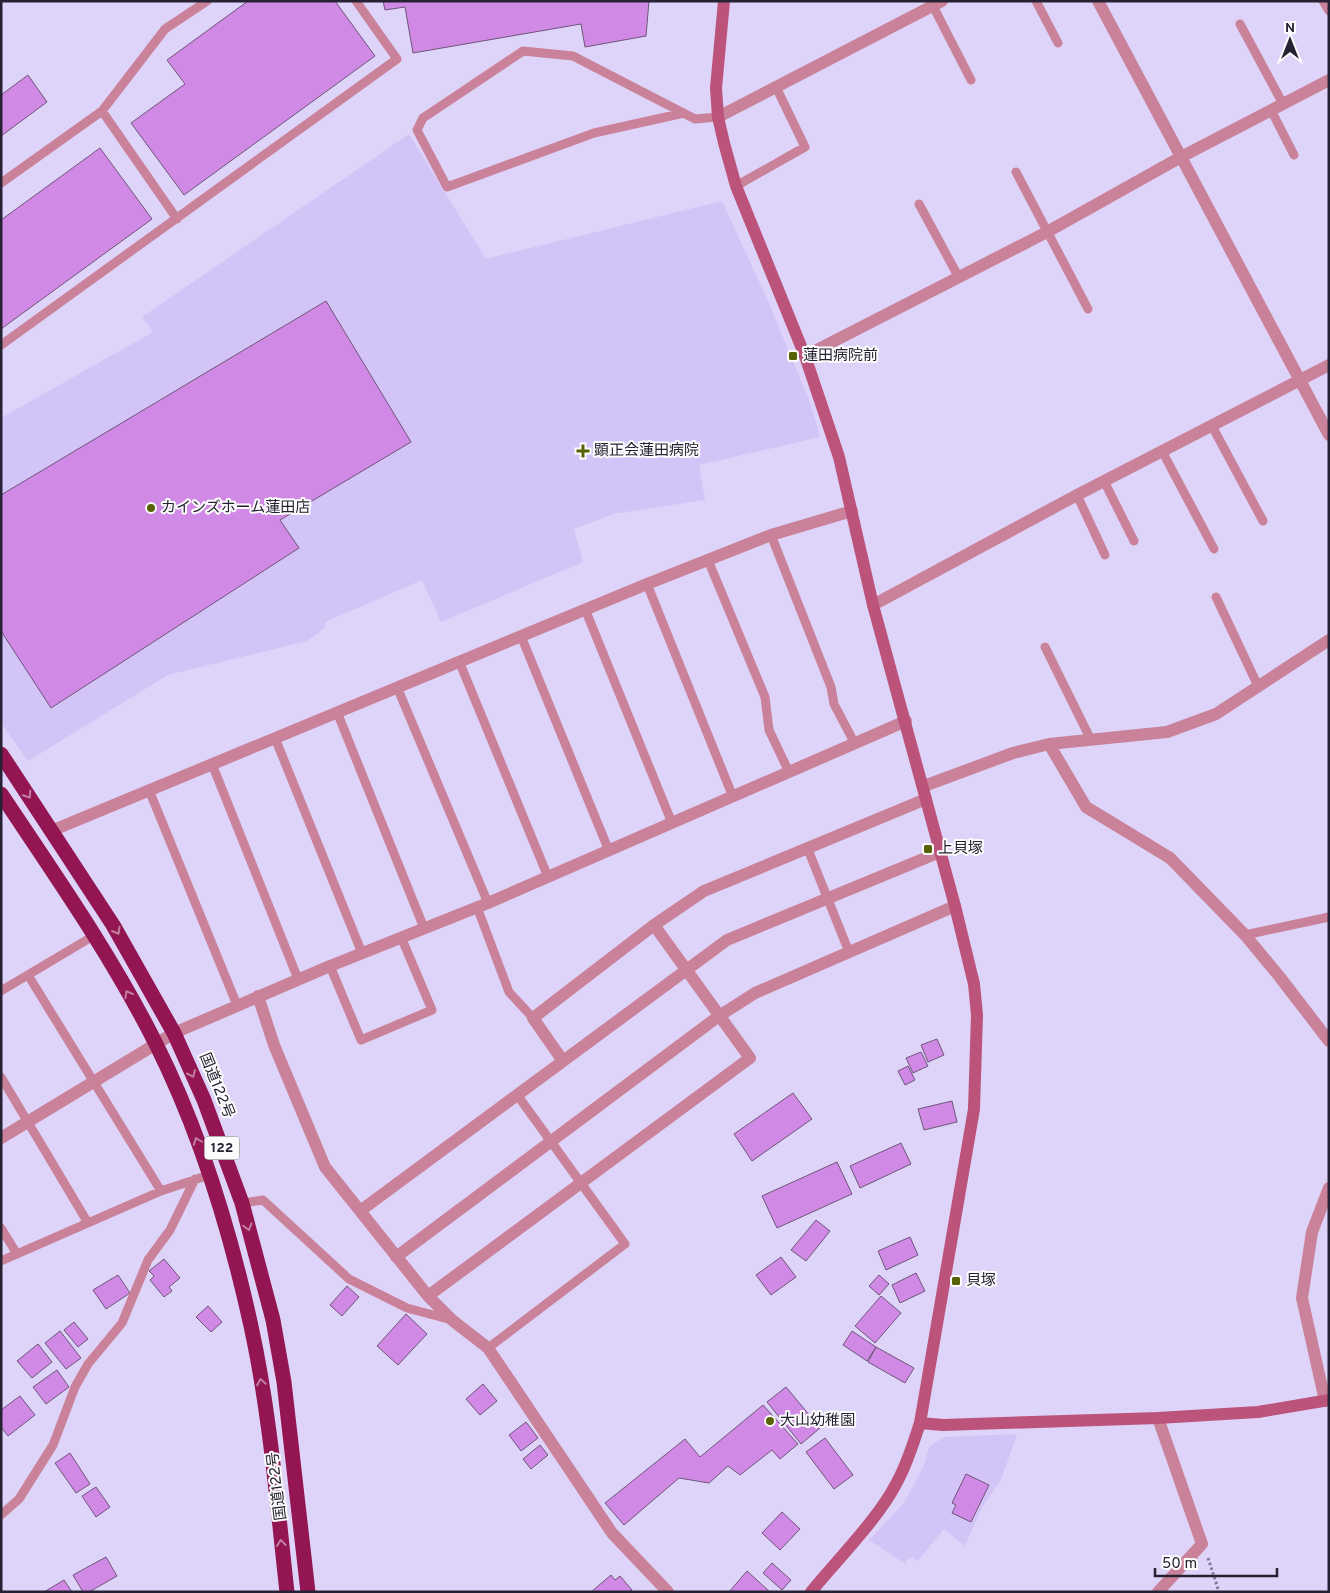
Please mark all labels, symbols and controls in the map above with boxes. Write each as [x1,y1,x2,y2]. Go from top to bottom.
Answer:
north arrow [1265,15,1315,65]
text: N [1285,20,1295,37]
place label: 蓮田病院前 [803,347,878,366]
marker: 蓮田病院前 [787,350,799,362]
place label: 顕正会蓮田病院 [594,442,699,461]
marker: 顕正会蓮田病院 [576,444,590,458]
place label: カインズホーム蓮田店 [161,499,310,518]
marker: カインズホーム蓮田店 [145,502,157,514]
one-way arrow [21,790,31,799]
place label: 上貝塚 [938,840,983,859]
marker: 上貝塚 [922,843,934,855]
one-way arrow [110,925,120,934]
one-way arrow [124,990,134,999]
street label: 国道122号 [194,1050,238,1122]
one-way arrow [186,1069,197,1078]
road number: 122 [204,1136,240,1160]
one-way arrow [192,1137,203,1146]
one-way arrow [243,1222,253,1230]
place label: 貝塚 [966,1272,996,1291]
marker: 貝塚 [950,1275,962,1287]
one-way arrow [257,1378,267,1386]
place label: 大山幼稚園 [780,1412,855,1431]
marker: 大山幼稚園 [764,1415,776,1427]
street label: 国道122号 [264,1451,292,1521]
one-way arrow [276,1539,287,1547]
scale bar [1155,1546,1278,1578]
text: 50 m [1162,1555,1197,1574]

